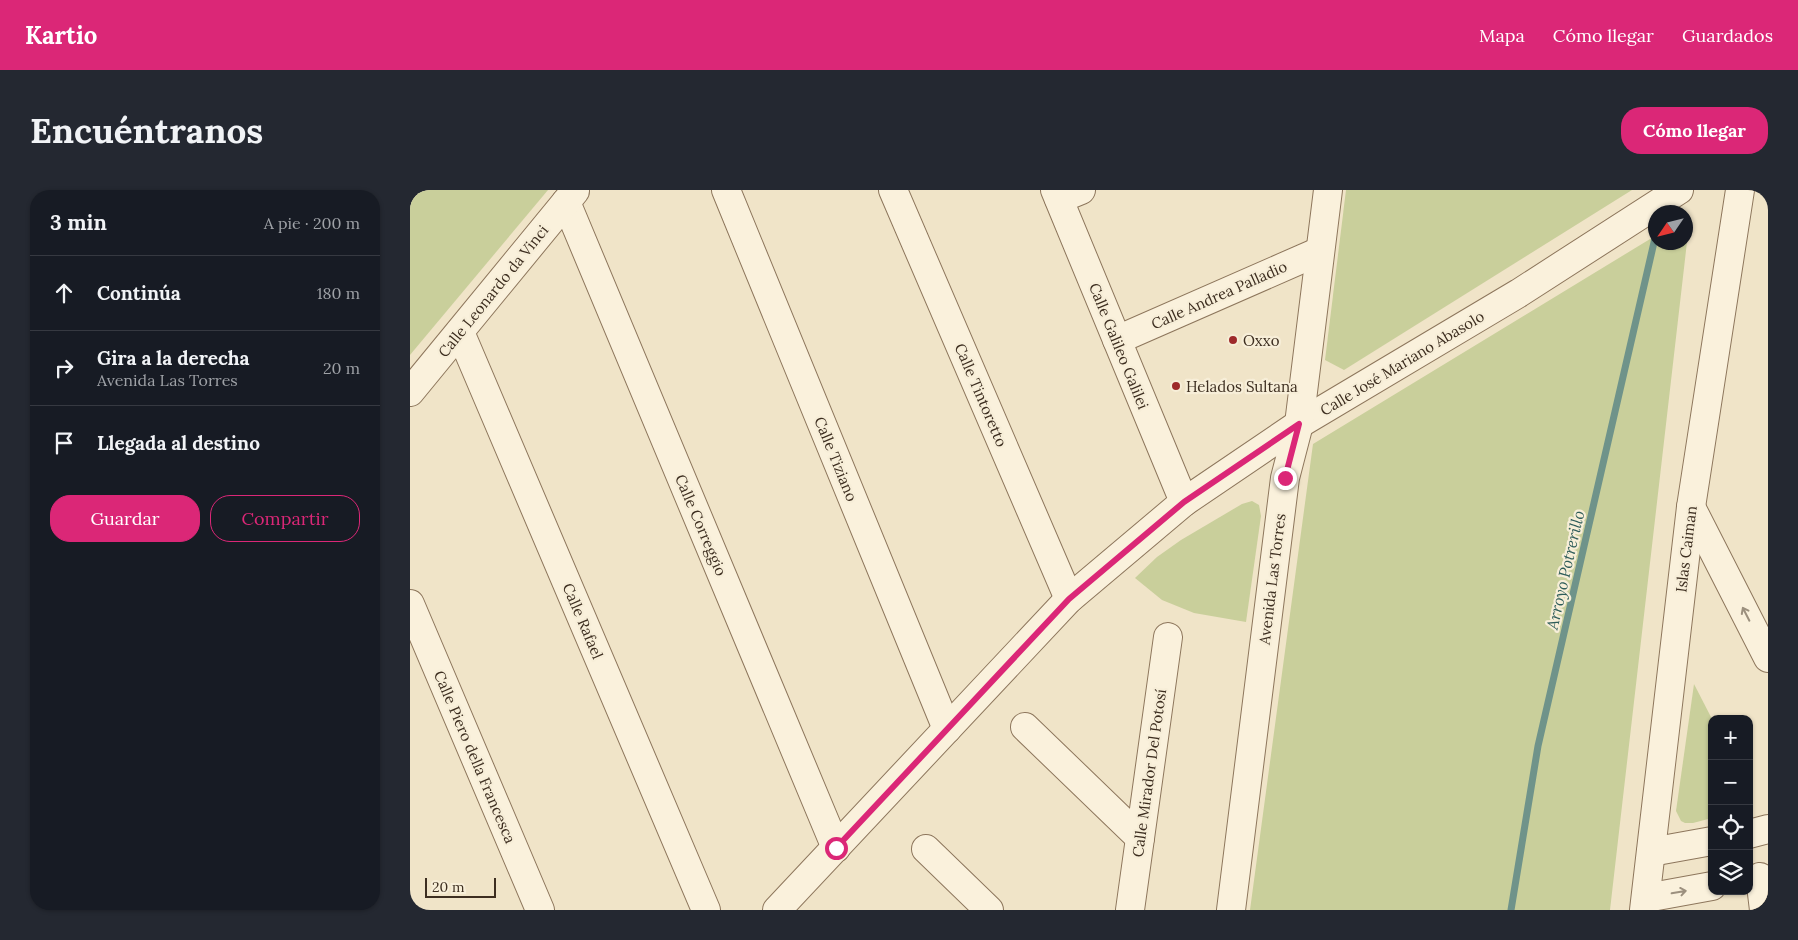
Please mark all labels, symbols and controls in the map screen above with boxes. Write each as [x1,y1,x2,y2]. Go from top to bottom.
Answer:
text: Kartio [25,20,97,51]
text: Mapa [1479,24,1525,47]
text: Cómo llegar [1553,24,1654,47]
text: Guardados [1682,24,1773,47]
button: Cómo llegar [1621,107,1768,154]
text: Encuéntranos [30,108,263,153]
north arrow [1648,205,1693,250]
text: 3 min [50,209,107,236]
text: A pie · 200 m [264,213,360,233]
street label: Calle Leonardo da Vinci [434,221,552,361]
street label: Calle Andrea Palladio [1148,256,1290,334]
icon: ahead [50,279,78,307]
street label: Calle Galileo Galilei [1085,280,1153,412]
text: Continúa [97,281,181,305]
text: 180 m [317,283,360,303]
street label: Calle José Mariano Abasolo [1317,306,1488,420]
place label: Oxxo [1243,331,1280,350]
marker: Oxxo [1227,334,1239,346]
street label: Calle Tintoretto [951,340,1011,450]
text: Gira a la derecha [97,346,250,370]
icon: right [50,354,78,382]
text: 20 m [323,358,360,378]
text: Avenida Las Torres [97,370,238,390]
place label: Helados Sultana [1186,377,1298,396]
marker: Helados Sultana [1170,380,1182,392]
street label: Calle Tiziano [810,414,862,504]
icon: arrive [50,429,78,457]
text: Llegada al destino [97,431,260,455]
route end [1274,467,1297,490]
street label: Calle Correggio [671,471,731,579]
button: Guardar [50,495,200,542]
button: Compartir [210,495,360,542]
street label: Islas Caiman [1671,505,1701,593]
water label: Arroyo Potrerillo [1541,509,1588,632]
street label: Avenida Las Torres [1254,512,1289,647]
street label: Calle Rafael [559,580,607,662]
one-way arrow [1741,607,1750,622]
street label: Calle Piero della Francesca [430,668,520,847]
street label: Calle Mirador Del Potosí [1128,688,1170,858]
map controls [1708,715,1753,895]
button: + [1708,715,1753,760]
button: − [1708,760,1753,805]
button: locate [1708,805,1753,850]
route start [825,837,848,860]
button: layers [1708,850,1753,895]
scale bar [425,875,496,898]
text: 20 m [432,878,464,896]
one-way arrow [1670,887,1686,897]

